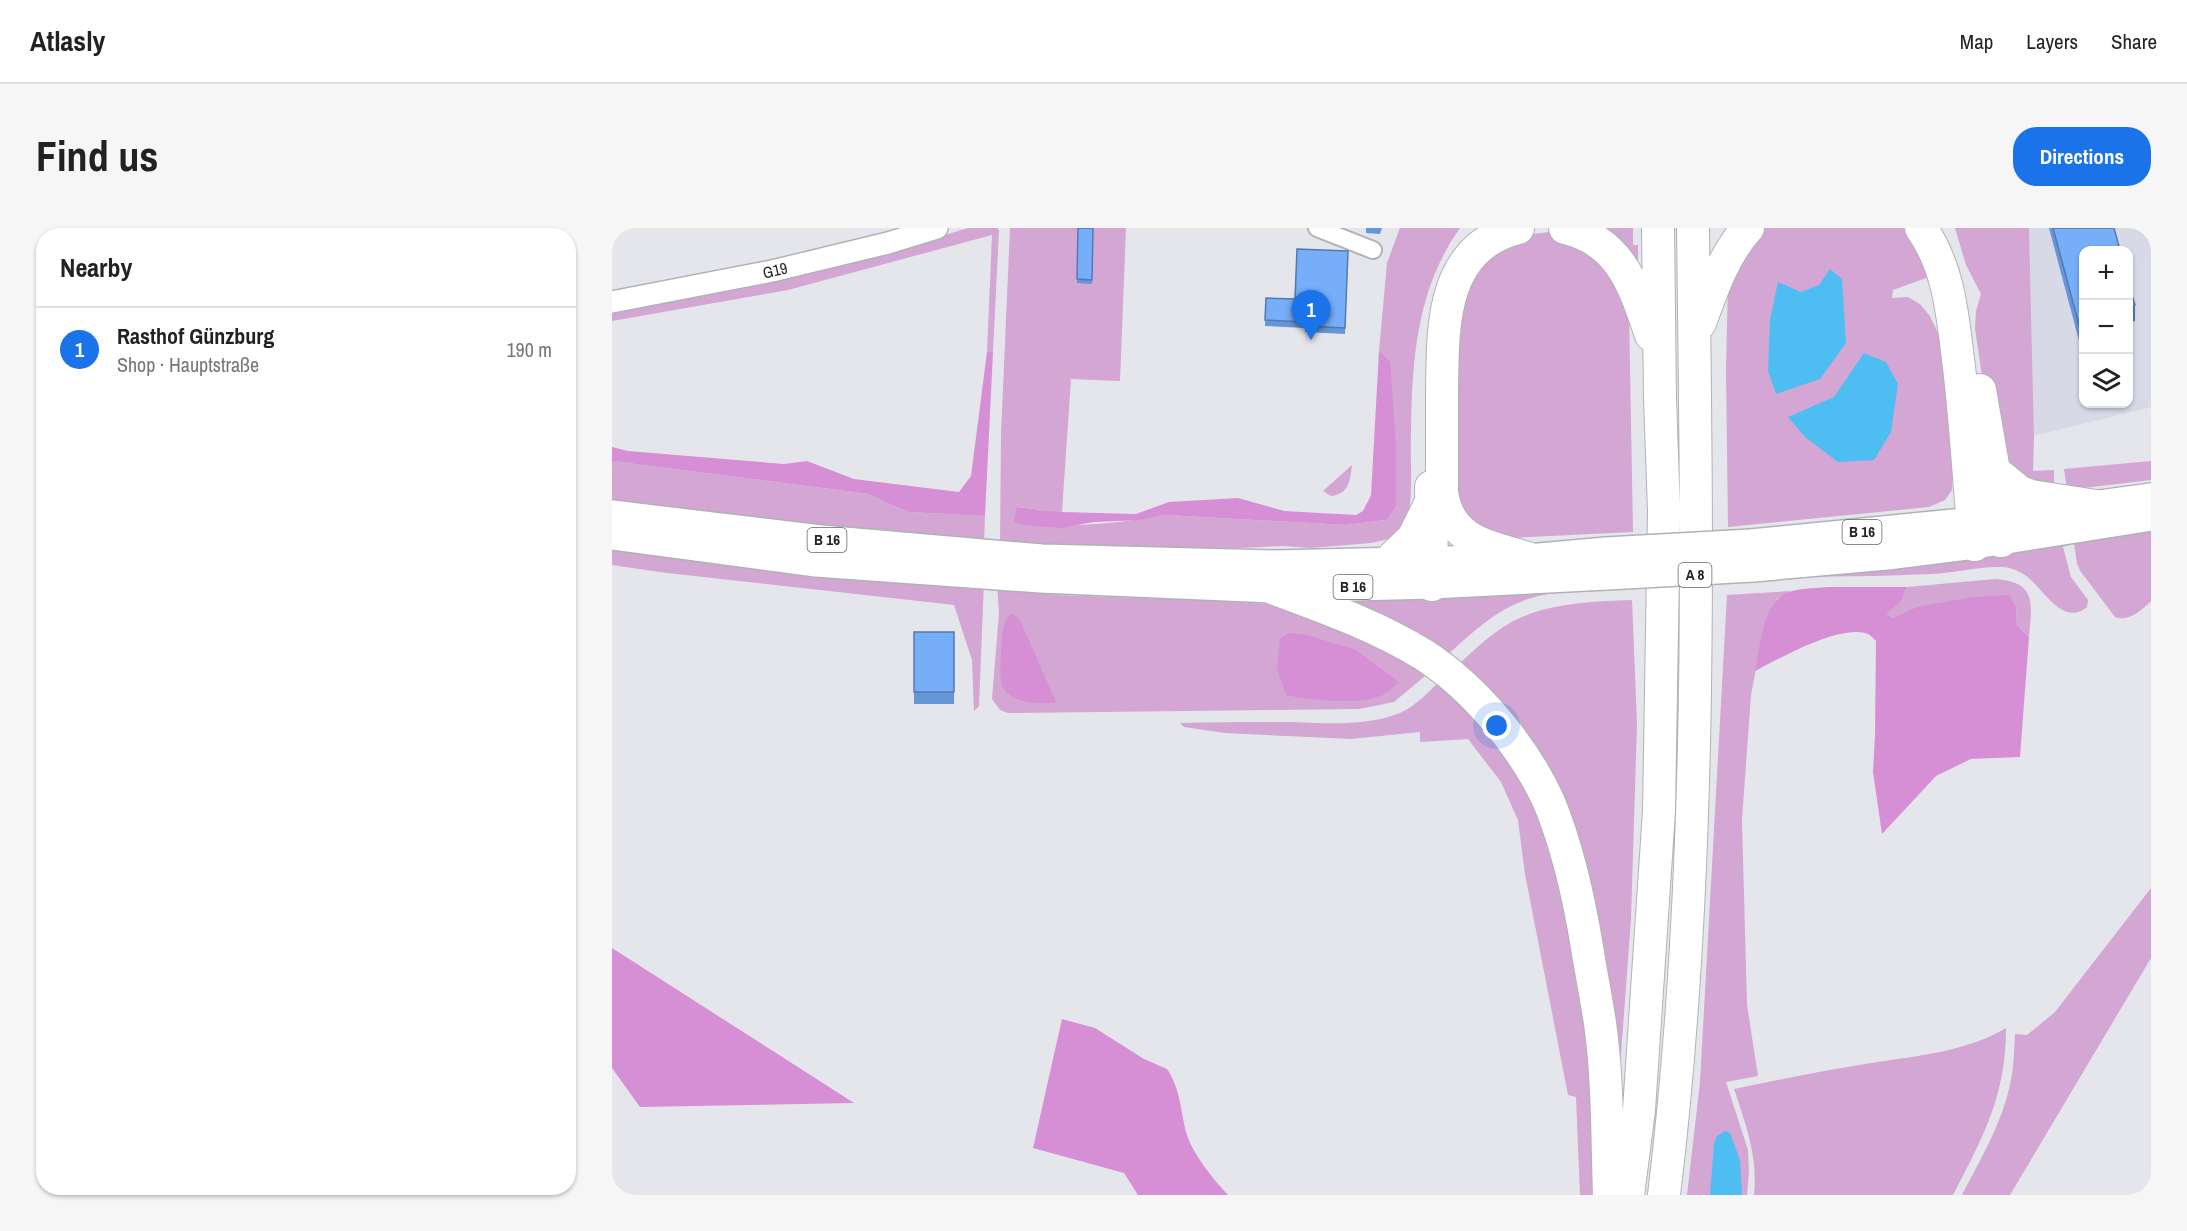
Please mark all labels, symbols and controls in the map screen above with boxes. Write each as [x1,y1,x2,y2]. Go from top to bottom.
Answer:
text: Atlasly [30,22,105,60]
text: Map [1960,27,1993,56]
text: Layers [2026,27,2078,56]
text: Share [2111,27,2157,56]
button: Directions [2013,127,2151,186]
text: Find us [36,128,158,184]
map controls [2079,246,2133,408]
button: + [2079,246,2133,300]
text: Nearby [60,250,132,285]
street label: G19 [760,256,790,284]
pin: 1 [1292,291,1330,340]
button: − [2079,300,2133,354]
text: Rasthof Günzburg [117,321,274,351]
text: 1 [75,336,84,363]
text: 190 m [506,336,552,363]
text: Shop · Hauptstraße [117,351,259,378]
button: layers [2079,354,2133,408]
road number: B 16 [1842,520,1882,544]
road number: B 16 [808,528,846,552]
road number: A 8 [1678,563,1712,587]
road number: B 16 [1334,575,1372,599]
your location [1482,711,1511,740]

